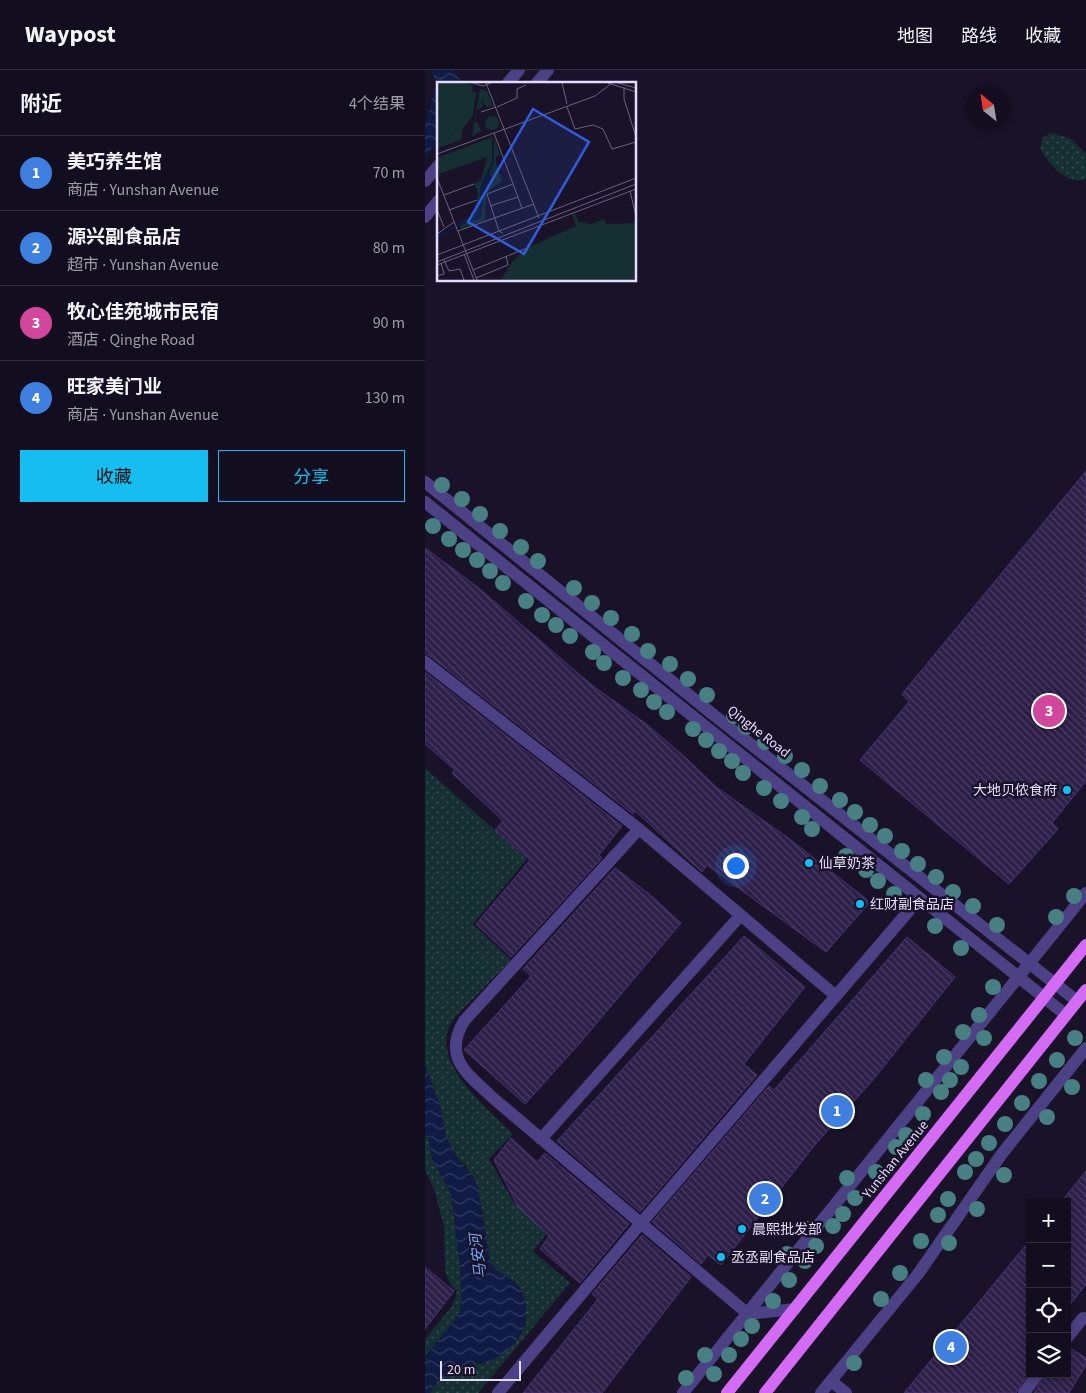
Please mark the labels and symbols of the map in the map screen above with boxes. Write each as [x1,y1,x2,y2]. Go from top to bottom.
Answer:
inset map [437,82,636,281]
north arrow [966,85,1011,130]
pin: 3 [1033,692,1065,730]
street label: Qinghe Road [723,701,794,763]
place label: 大地贝侬食府 [973,781,1057,801]
marker: 大地贝侬食府 [1061,784,1073,796]
your location [723,853,749,879]
place label: 仙草奶茶 [819,854,875,874]
marker: 仙草奶茶 [803,857,815,869]
place label: 红财副食品店 [870,895,954,915]
marker: 红财副食品店 [854,898,866,910]
pin: 1 [821,1092,853,1130]
street label: Yunshan Avenue [857,1116,934,1204]
pin: 2 [749,1180,781,1218]
place label: 晨熙批发部 [752,1220,822,1240]
marker: 晨熙批发部 [736,1223,748,1235]
water label: 马安河 [465,1229,492,1280]
place label: 丞丞副食品店 [731,1248,815,1268]
marker: 丞丞副食品店 [715,1251,727,1263]
pin: 4 [935,1328,967,1366]
scale bar [440,1358,521,1381]

